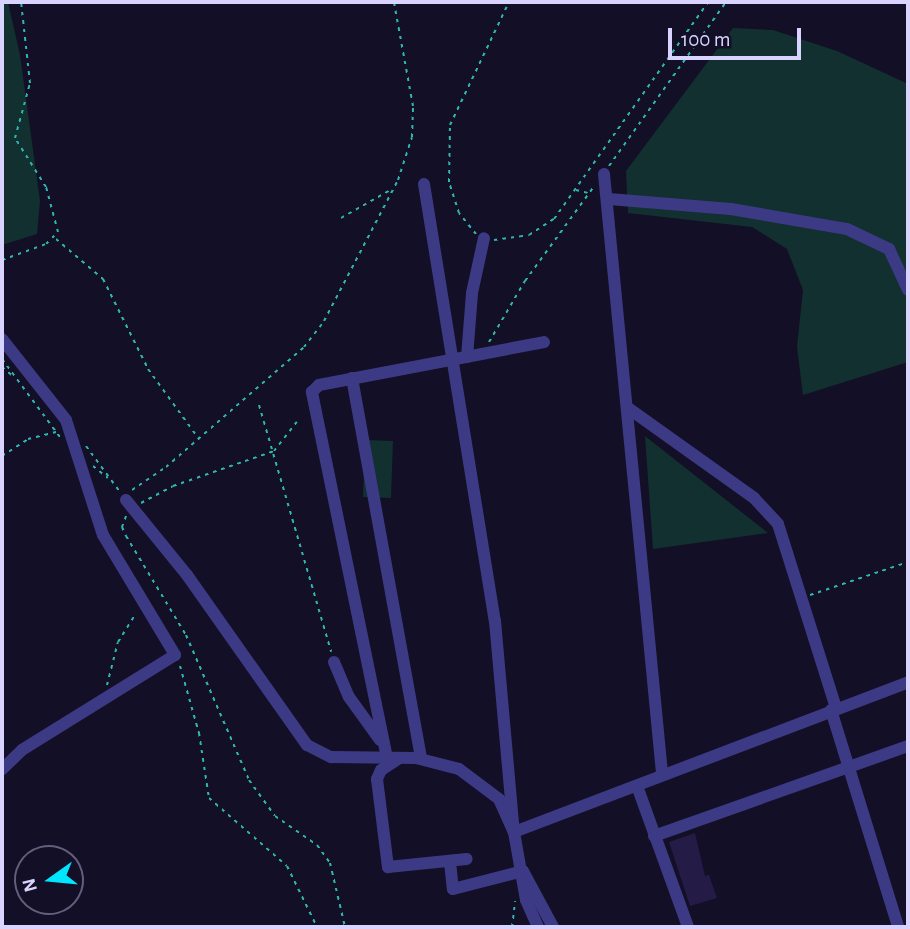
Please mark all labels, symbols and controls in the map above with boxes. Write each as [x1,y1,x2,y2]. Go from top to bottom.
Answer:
scale bar [672,14,805,58]
text: 100 m [681,29,731,50]
north arrow [14,845,84,915]
text: N [19,876,41,894]

